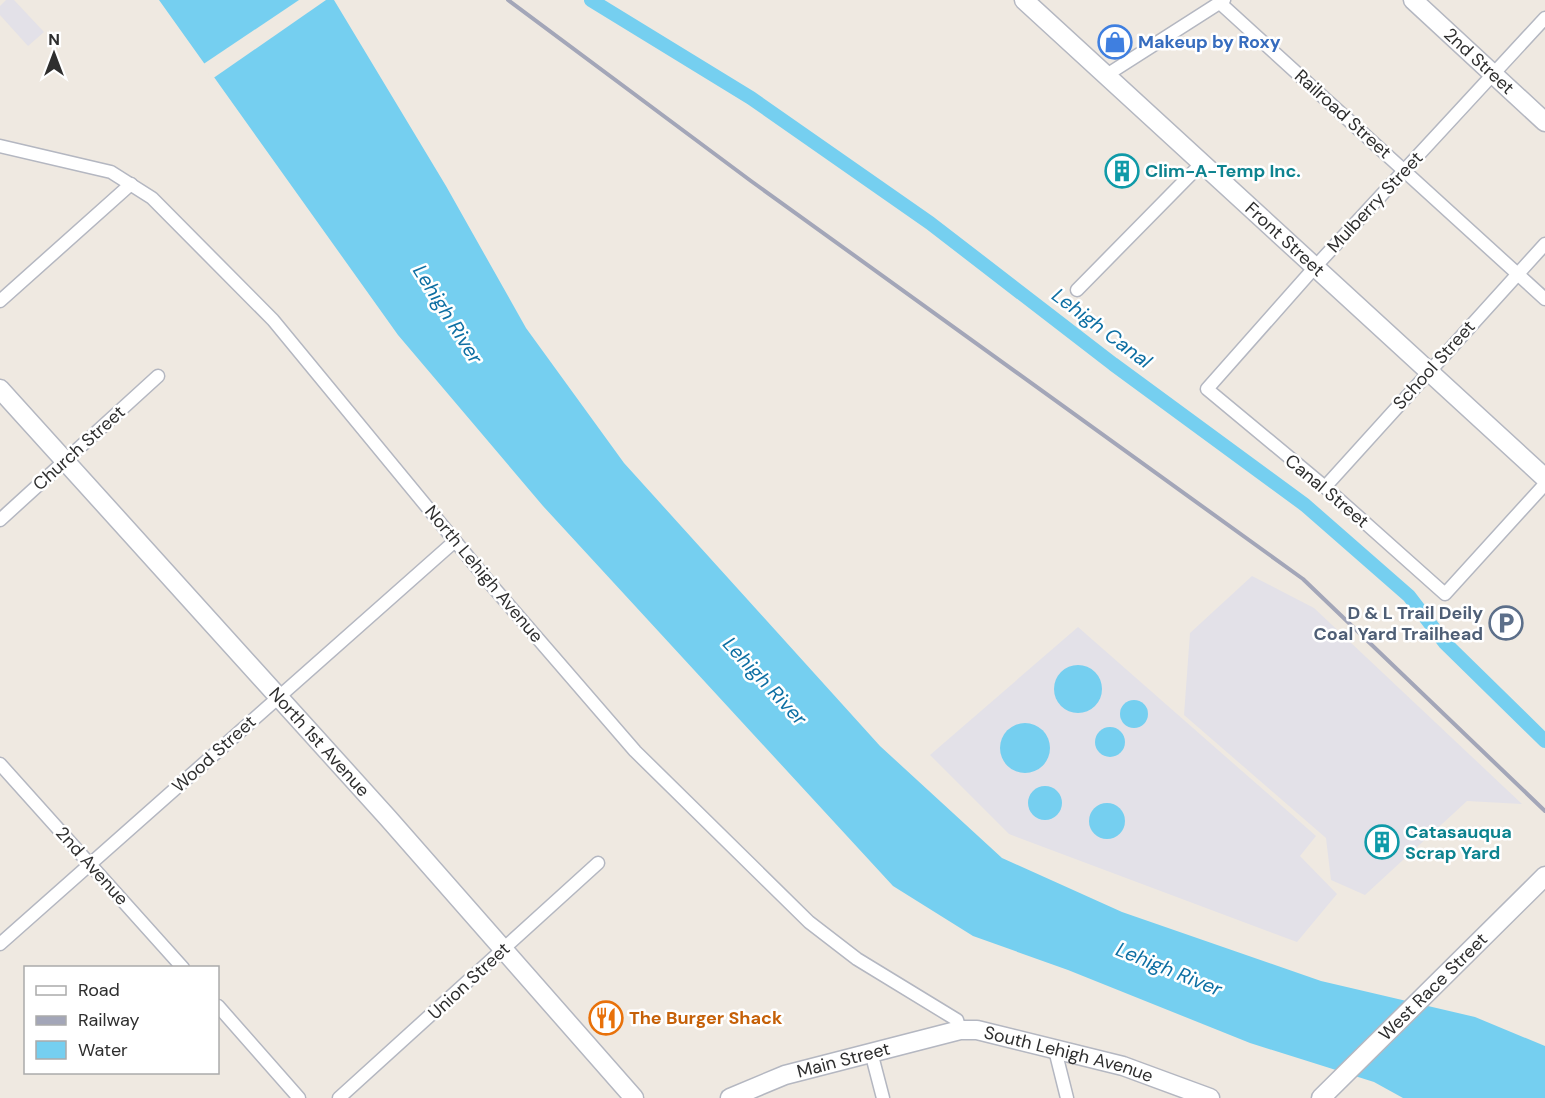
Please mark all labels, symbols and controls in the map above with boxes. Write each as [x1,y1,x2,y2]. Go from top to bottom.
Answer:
street label: 2nd Street [1439,22,1520,100]
north arrow [24,24,84,84]
shop icon: Makeup by Roxy [1097,24,1133,60]
text: N [48,29,60,50]
place label: Makeup by Roxy [1138,30,1281,54]
street label: Railroad Street [1289,64,1397,164]
street label: Mulberry Street [1322,146,1428,258]
building icon: Clim-A-Temp Inc. [1104,153,1140,189]
place label: Clim-A-Temp Inc. [1145,159,1301,183]
street label: Front Street [1240,197,1330,282]
water label: Lehigh River [407,260,489,369]
water label: Lehigh Canal [1047,282,1158,374]
street label: School Street [1388,315,1480,415]
street label: Church Street [28,400,130,496]
street label: Canal Street [1280,449,1374,533]
street label: North Lehigh Avenue [419,500,549,648]
place label: D & L Trail Deily Coal Yard Trailhead [1314,601,1483,646]
parking icon: D & L Trail Deily Coal Yard Trailhead [1488,605,1524,641]
water label: Lehigh River [717,631,813,731]
street label: North 1st Avenue [264,682,375,802]
street label: Wood Street [167,710,261,798]
place label: Catasauqua Scrap Yard [1405,820,1512,865]
street label: 2nd Avenue [50,822,134,910]
building icon: Catasauqua Scrap Yard [1364,824,1400,860]
street label: West Race Street [1374,928,1493,1046]
water label: Lehigh River [1112,936,1226,1002]
street label: Union Street [423,937,515,1025]
legend [24,966,219,1074]
text: Road [78,978,120,1002]
restaurant icon: The Burger Shack [588,1000,624,1036]
place label: The Burger Shack [629,1006,783,1030]
text: Railway [78,1008,140,1032]
street label: South Lehigh Avenue [982,1020,1157,1088]
street label: Main Street [794,1036,893,1083]
text: Water [78,1038,128,1062]

